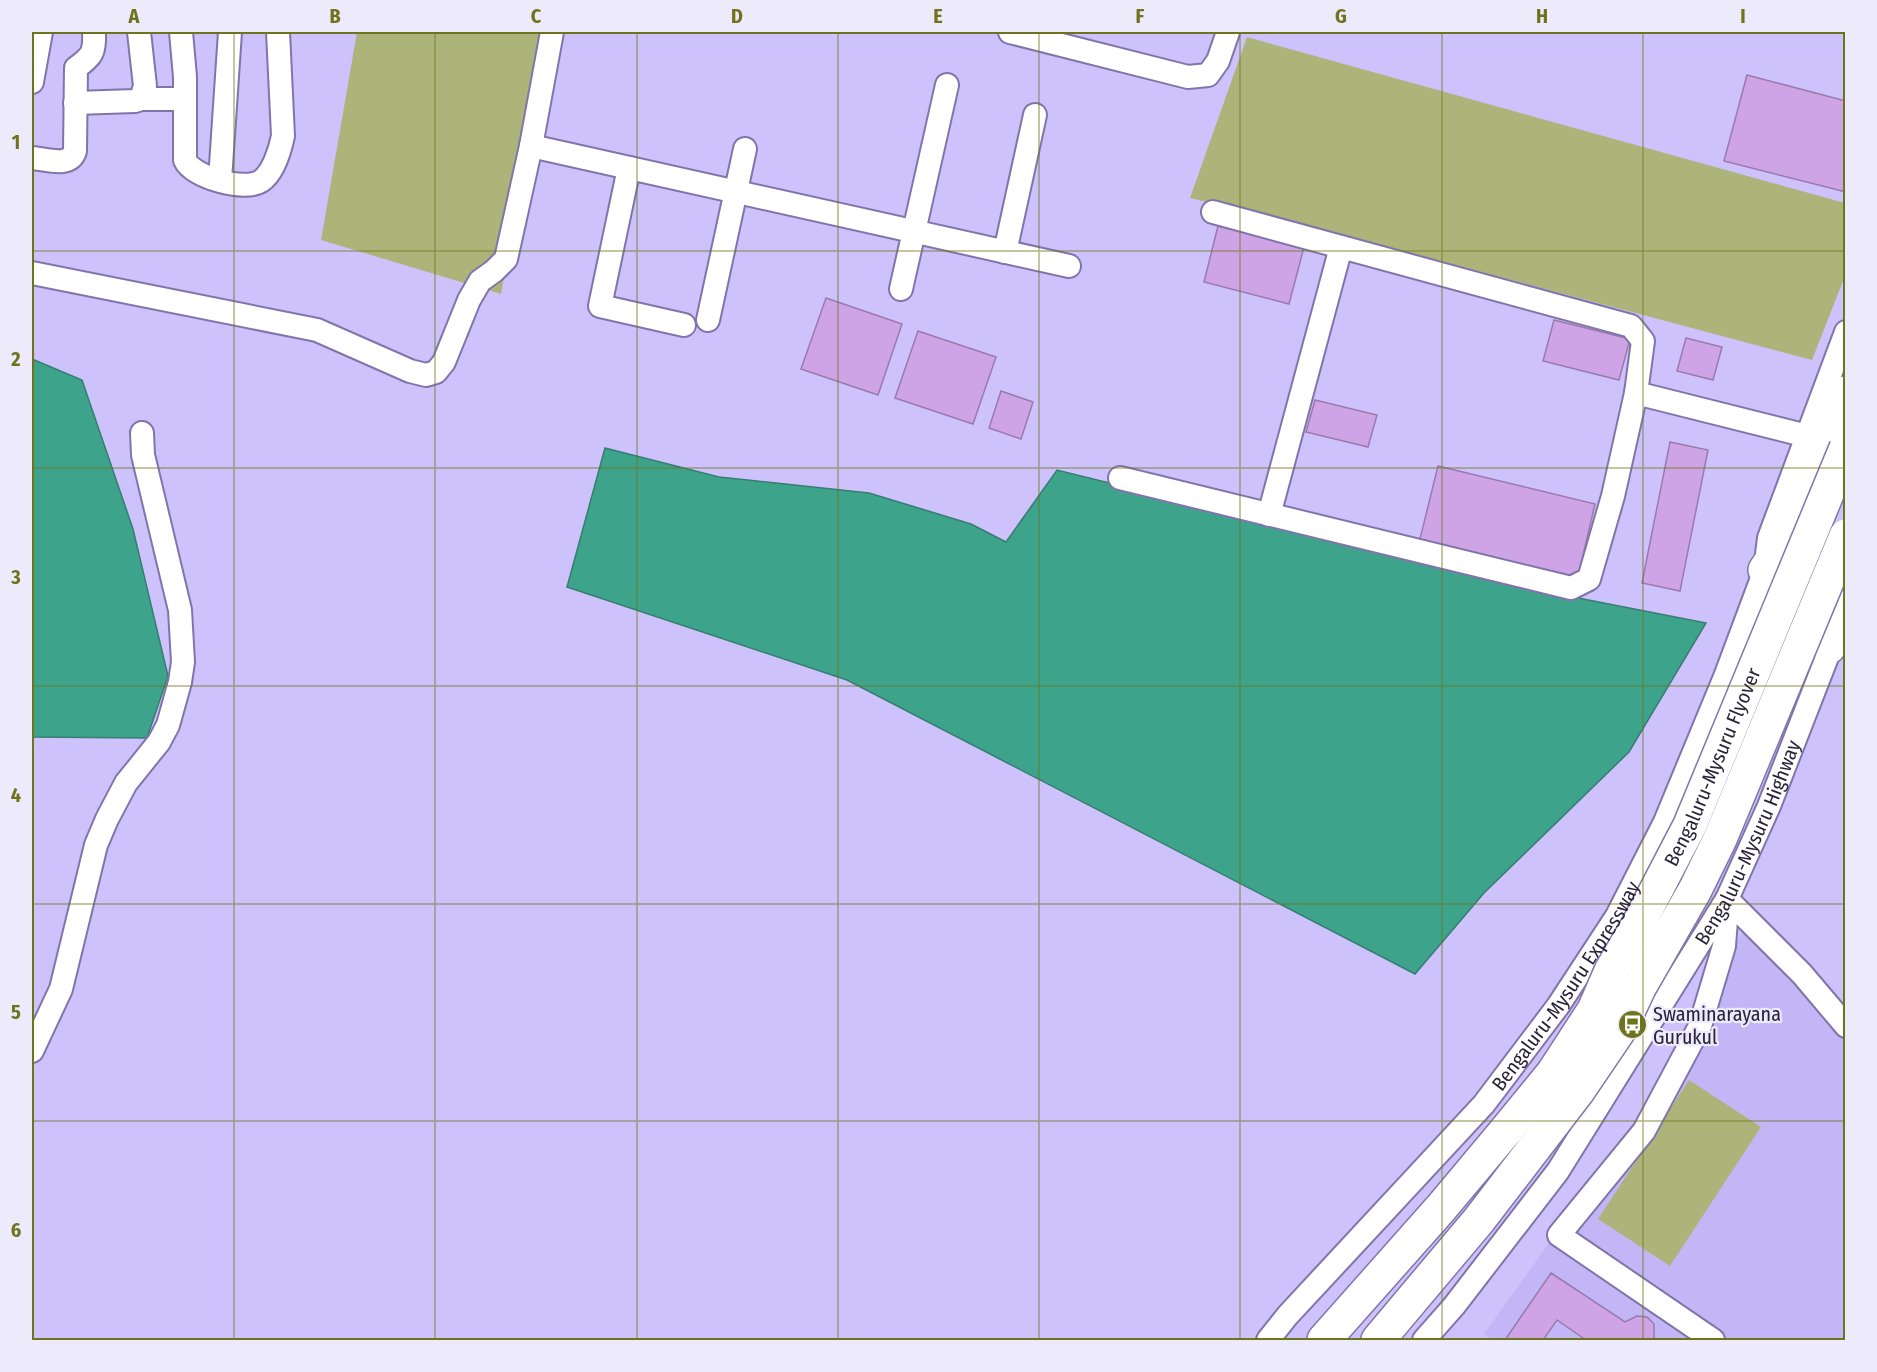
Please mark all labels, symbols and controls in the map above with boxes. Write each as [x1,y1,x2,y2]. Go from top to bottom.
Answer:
text: A [128,4,141,28]
text: B [329,4,341,28]
text: C [531,4,542,28]
text: D [731,4,743,28]
text: E [933,4,943,28]
text: F [1136,4,1145,28]
text: G [1335,4,1347,28]
text: H [1536,4,1548,28]
text: I [1740,4,1746,28]
text: 1 [12,130,20,154]
text: 2 [10,347,21,371]
text: 3 [10,565,21,589]
street label: Bengaluru-Mysuru Flyover [1659,664,1766,870]
street label: Bengaluru-Mysuru Highway [1690,737,1805,949]
text: 4 [11,783,21,807]
street label: Bengaluru-Mysuru Expressway [1486,877,1645,1095]
text: 5 [11,1000,21,1024]
place label: Swaminarayana Gurukul [1653,1002,1781,1049]
bus stop icon: Swaminarayana Gurukul [1616,1009,1648,1041]
text: 6 [11,1218,21,1242]

